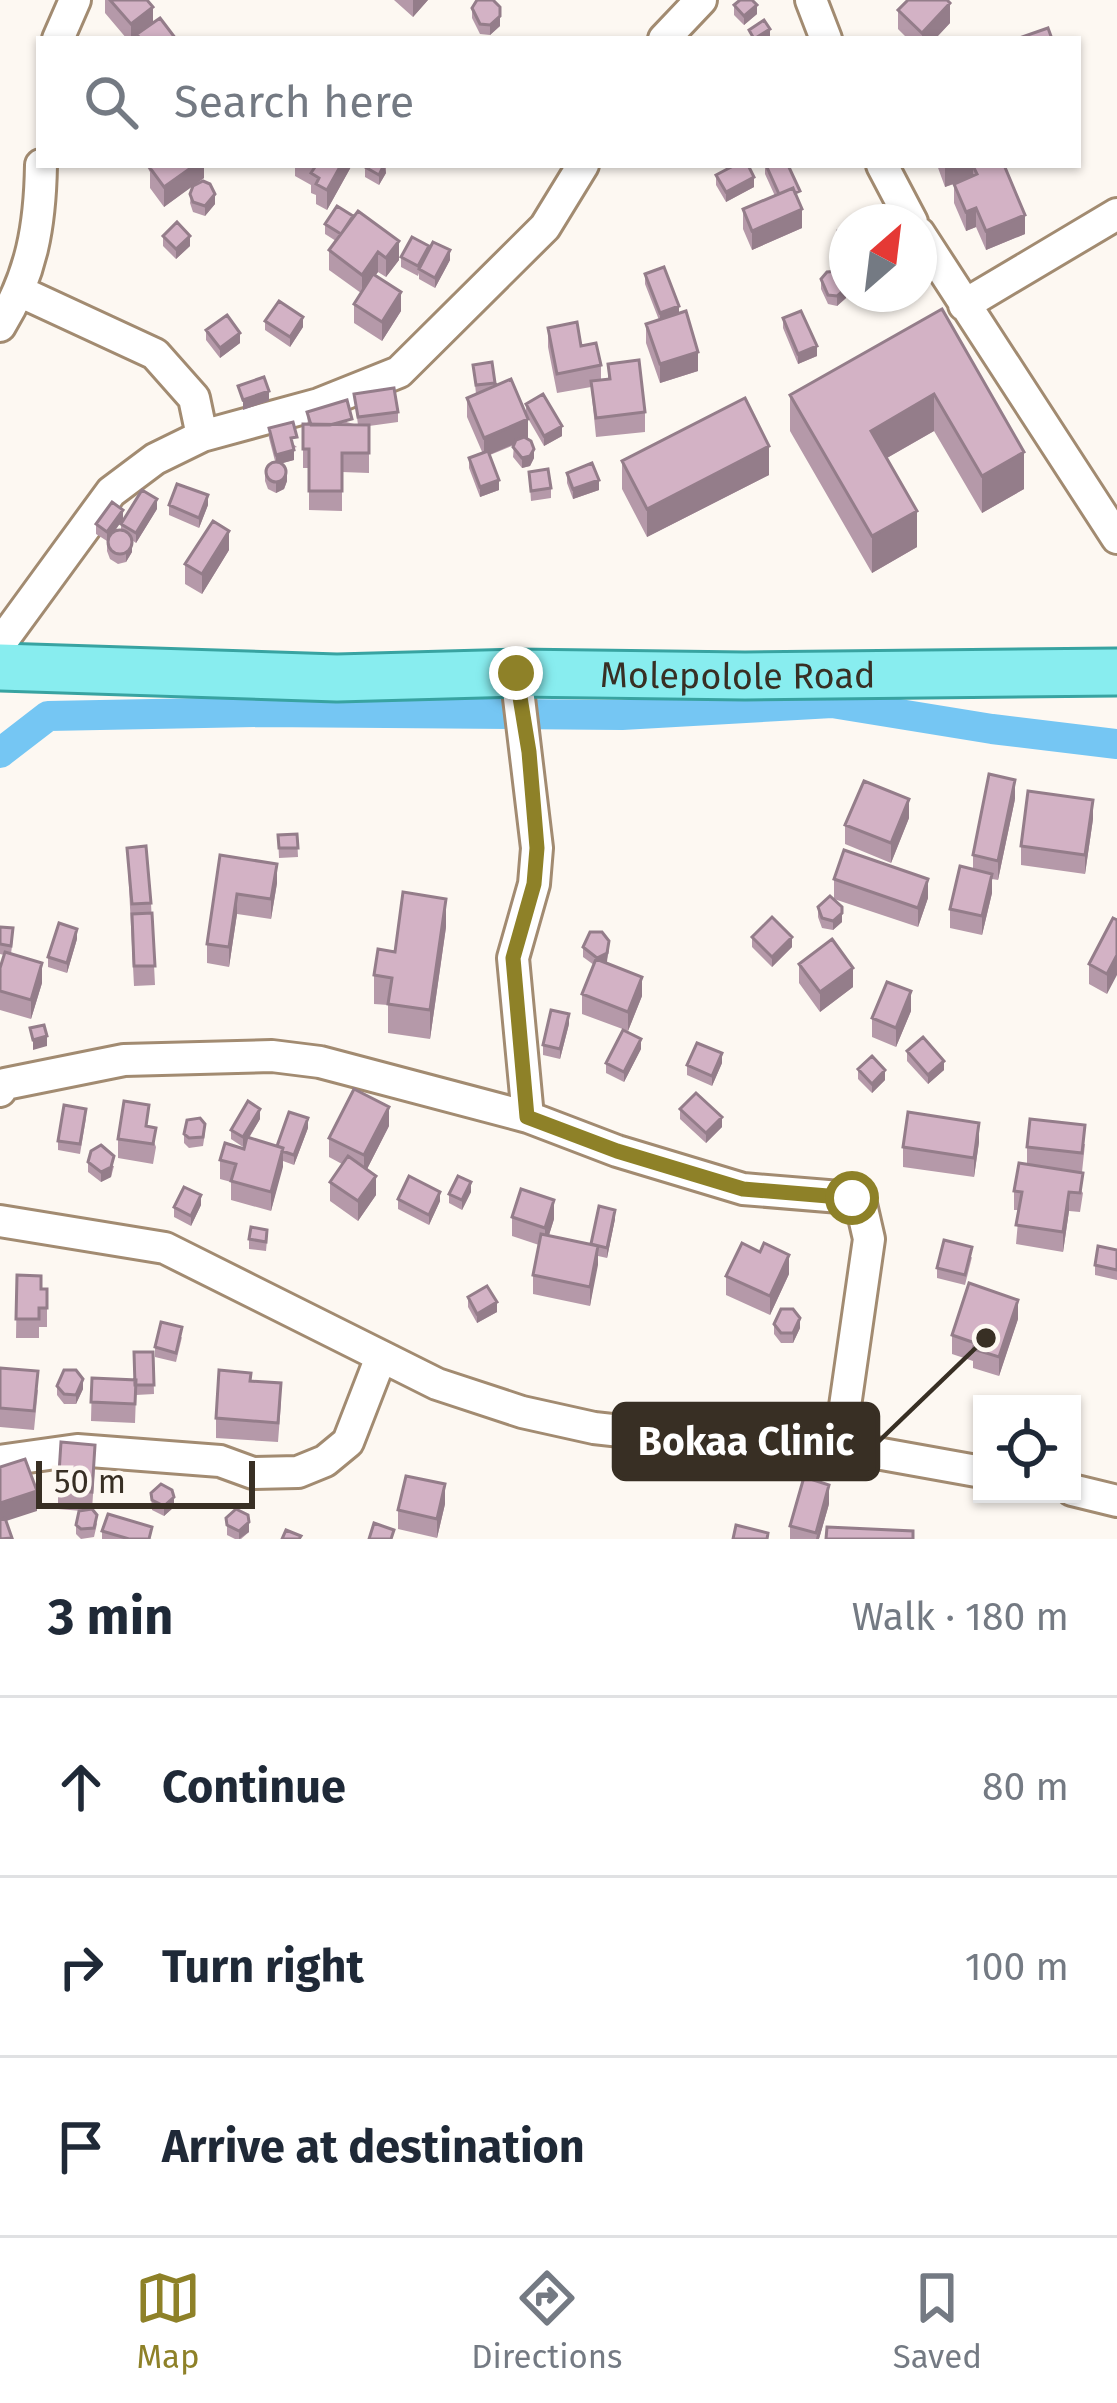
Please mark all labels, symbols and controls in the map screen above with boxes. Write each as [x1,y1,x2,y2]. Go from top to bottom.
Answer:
search box [36,36,1081,168]
icon: search [78,69,144,135]
text: Search here [174,75,414,129]
north arrow [829,204,937,312]
route end [489,646,543,700]
street label: Molepolole Road [600,653,876,699]
route start [825,1171,879,1225]
map controls [973,1395,1081,1503]
button: locate [973,1395,1081,1503]
callout: Bokaa Clinic [614,1404,878,1479]
text: Bokaa Clinic [638,1419,855,1465]
scale bar [36,1455,255,1508]
text: 50 m [54,1462,126,1502]
text: 3 min [48,1586,174,1648]
text: Walk · 180 m [852,1594,1069,1640]
icon: ahead [48,1754,114,1820]
text: Continue [162,1760,346,1814]
text: 80 m [982,1764,1069,1810]
icon: right [48,1934,114,2000]
text: Turn right [162,1940,364,1994]
text: 100 m [965,1944,1069,1990]
icon: arrive [48,2114,114,2180]
text: Arrive at destination [162,2120,585,2174]
tab: Map [135,2265,201,2377]
tab: Directions [471,2265,623,2377]
tab: Saved [893,2265,982,2377]

